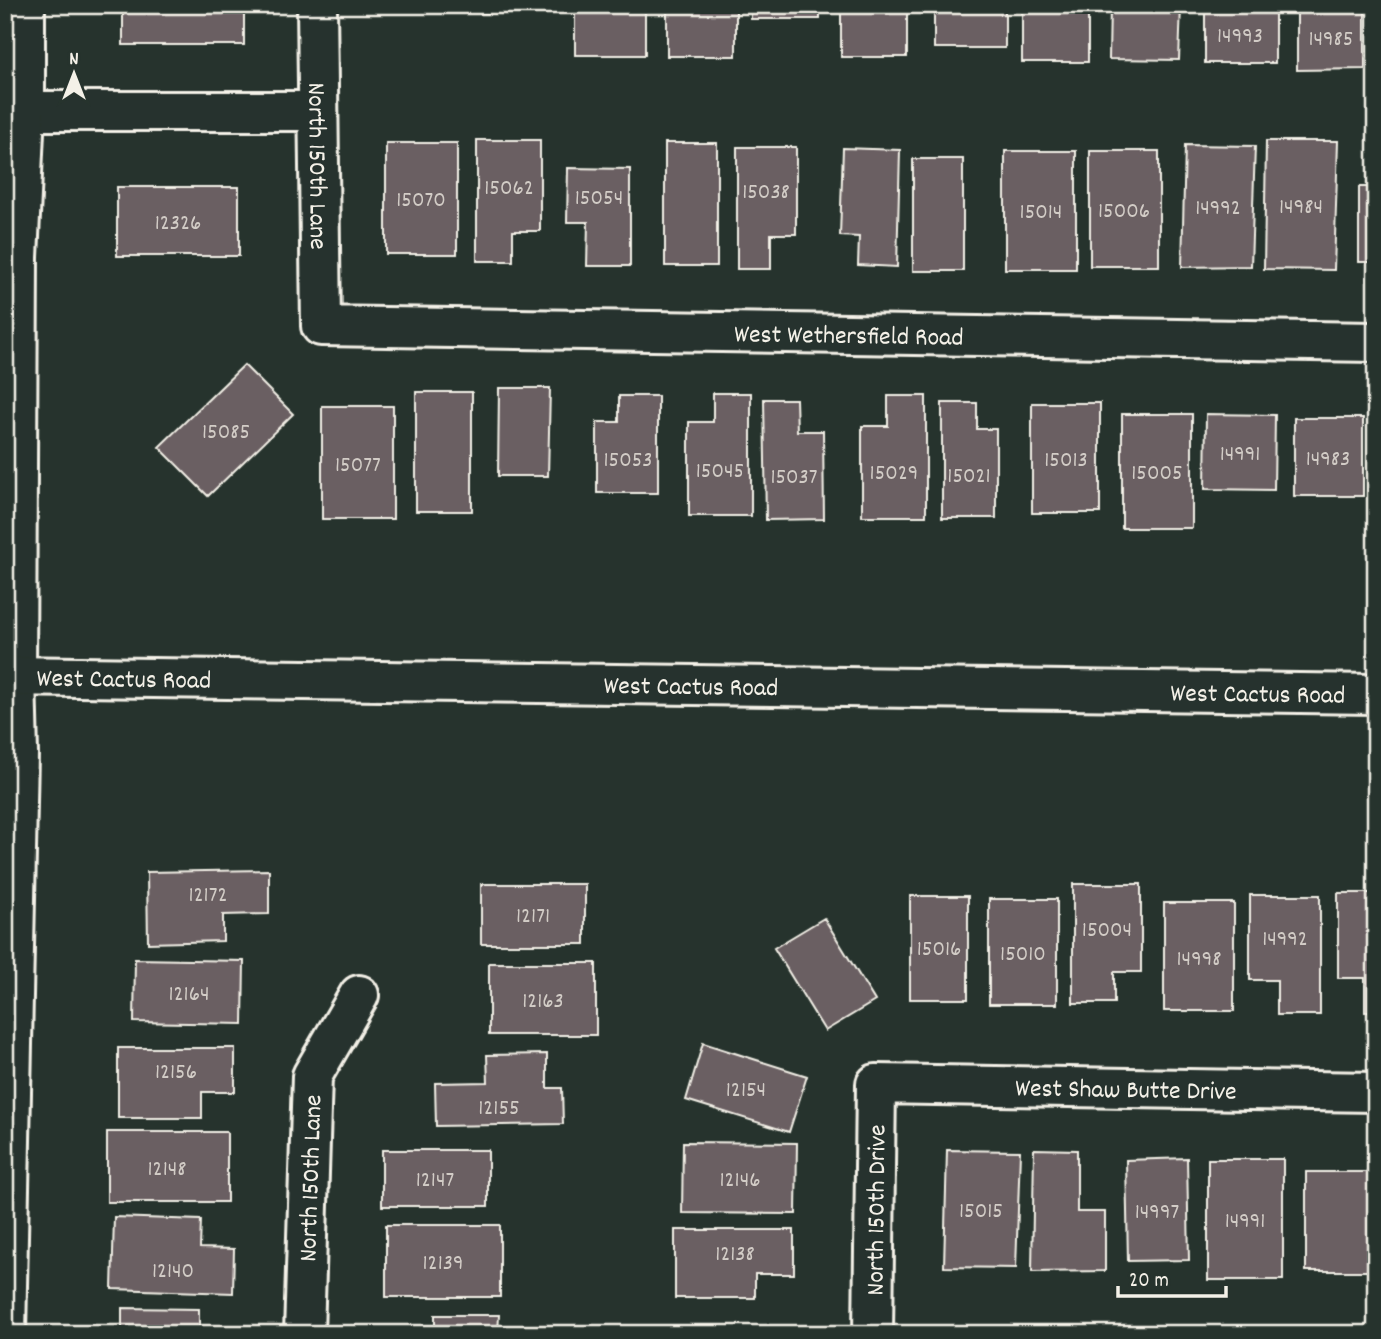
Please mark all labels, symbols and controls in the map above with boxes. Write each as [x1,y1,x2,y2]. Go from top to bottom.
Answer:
house number: 14993 [1217,21,1263,54]
house number: 14985 [1309,24,1354,57]
north arrow [38,38,108,108]
text: N [69,47,79,74]
street label: North 150th Lane [296,82,335,250]
house number: 15062 [484,173,534,206]
house number: 15038 [742,177,790,210]
house number: 15054 [575,183,623,216]
house number: 15070 [396,185,446,218]
house number: 14984 [1279,192,1323,225]
house number: 14992 [1195,193,1241,226]
house number: 15006 [1098,196,1150,229]
house number: 15014 [1020,197,1062,230]
house number: 12326 [155,208,201,241]
street label: West Wethersfield Road [734,317,964,358]
house number: 15085 [202,417,250,450]
house number: 14991 [1220,439,1260,472]
house number: 14983 [1306,444,1350,477]
house number: 15053 [603,445,653,478]
house number: 15013 [1044,445,1088,478]
house number: 15077 [335,450,381,483]
house number: 15045 [696,456,744,489]
house number: 15029 [870,458,918,491]
house number: 15005 [1131,458,1183,491]
house number: 15021 [947,461,991,494]
house number: 15037 [770,462,818,495]
street label: West Cactus Road [36,661,212,701]
street label: West Cactus Road [603,669,779,708]
street label: West Cactus Road [1170,676,1346,716]
house number: 12172 [189,880,228,913]
house number: 12171 [516,901,550,934]
house number: 15004 [1082,915,1132,948]
house number: 14992 [1262,924,1308,957]
house number: 15016 [917,934,961,967]
house number: 15010 [1000,939,1046,972]
house number: 14998 [1177,944,1221,977]
house number: 12164 [169,979,209,1012]
house number: 12163 [522,986,564,1019]
house number: 12156 [155,1057,197,1090]
street label: West Shaw Butte Drive [1015,1071,1237,1112]
house number: 12154 [726,1075,766,1108]
house number: 12155 [478,1093,520,1126]
street label: North 150th Lane [291,1094,333,1262]
street label: North 150th Drive [858,1124,898,1296]
house number: 12148 [148,1154,186,1187]
house number: 12147 [416,1165,454,1198]
house number: 12146 [720,1165,760,1198]
house number: 15015 [959,1196,1003,1229]
house number: 14997 [1135,1197,1179,1230]
house number: 14991 [1225,1206,1265,1239]
house number: 12138 [715,1239,755,1272]
house number: 12139 [423,1248,463,1281]
scale bar [1118,1255,1227,1299]
house number: 12140 [152,1256,194,1289]
text: 20 m [1129,1267,1169,1297]

